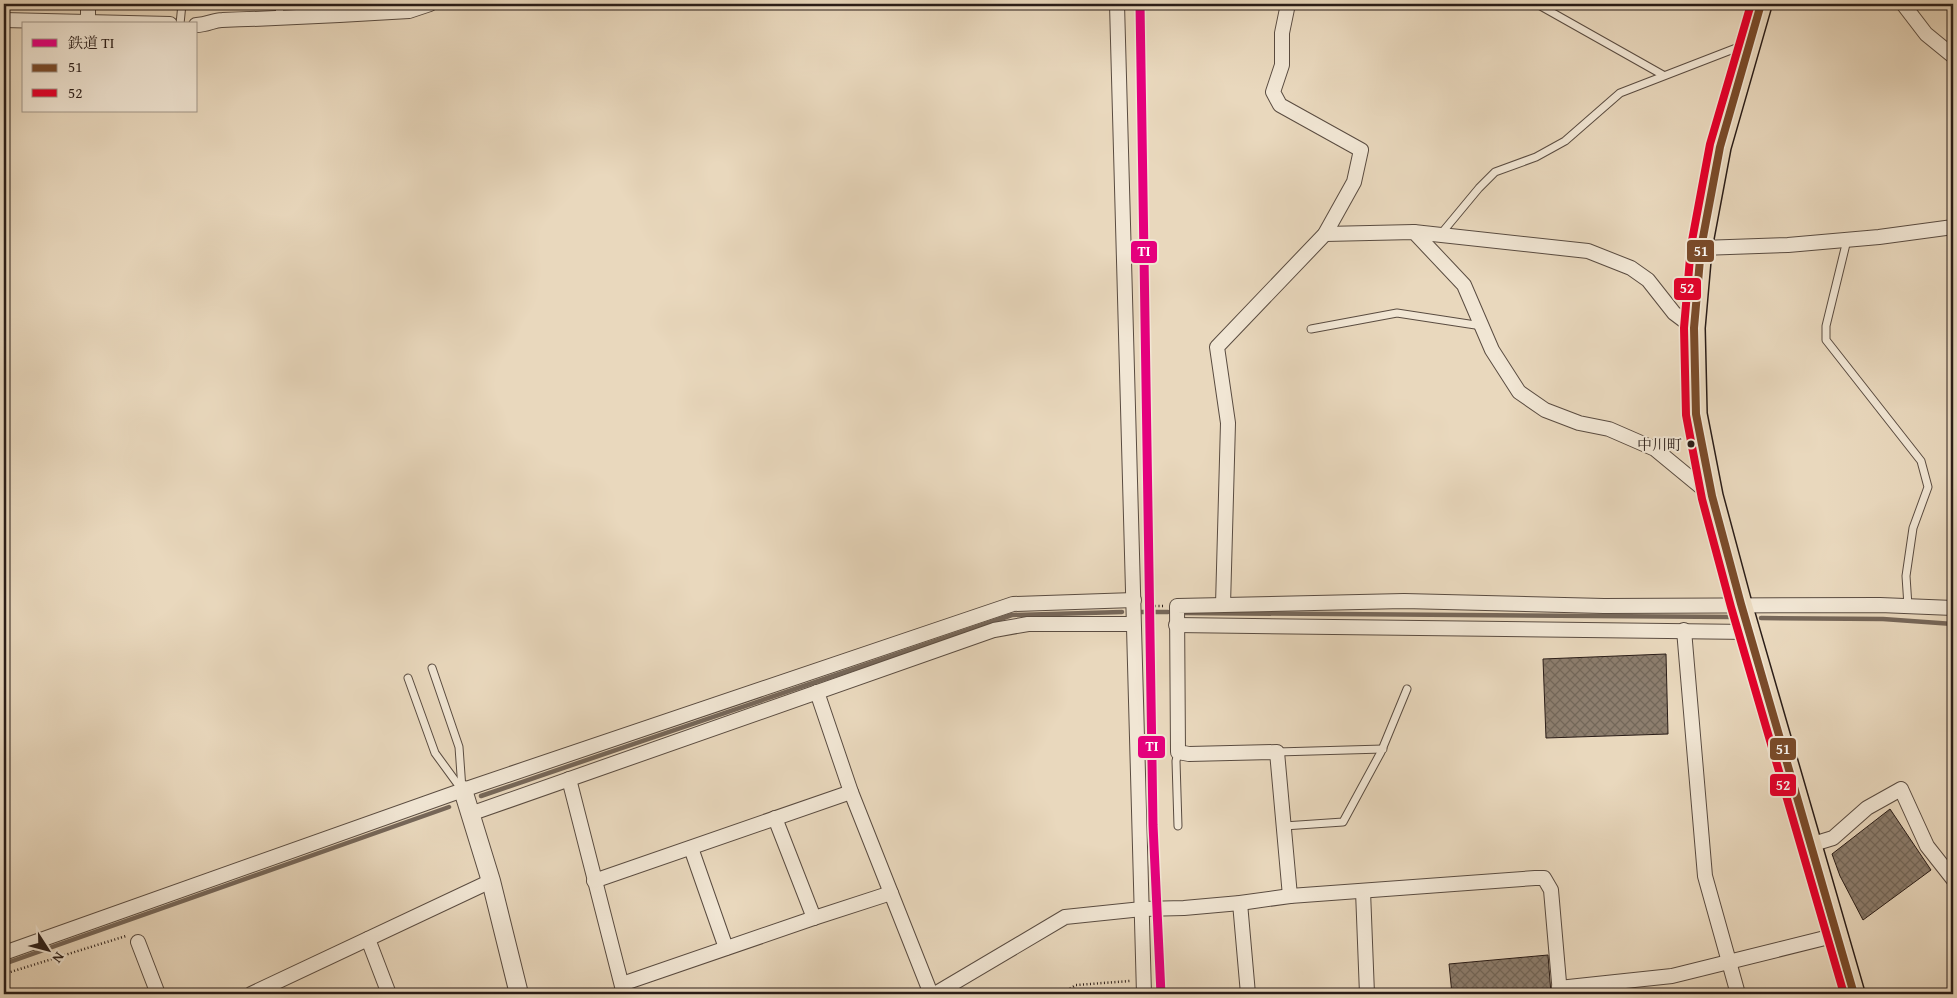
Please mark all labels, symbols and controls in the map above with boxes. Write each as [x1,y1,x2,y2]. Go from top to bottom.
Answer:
legend [22,22,198,112]
text: 鉄道 TI [68,32,114,53]
text: 51 [68,56,82,77]
text: 52 [68,82,82,103]
line badge: 51 [1686,239,1715,263]
line badge: TI [1130,240,1158,264]
text: TI [1138,241,1151,261]
text: 51 [1694,241,1708,261]
line badge: 52 [1673,277,1702,301]
text: 52 [1680,278,1694,298]
place label: 中川町 [1637,434,1682,455]
marker: 中川町 [1686,439,1696,449]
line badge: TI [1137,735,1166,759]
text: TI [1146,736,1159,756]
line badge: 51 [1769,737,1797,761]
text: 51 [1776,739,1790,759]
line badge: 52 [1769,773,1797,797]
text: 52 [1776,775,1790,795]
north arrow [22,926,72,976]
text: N [47,948,69,968]

